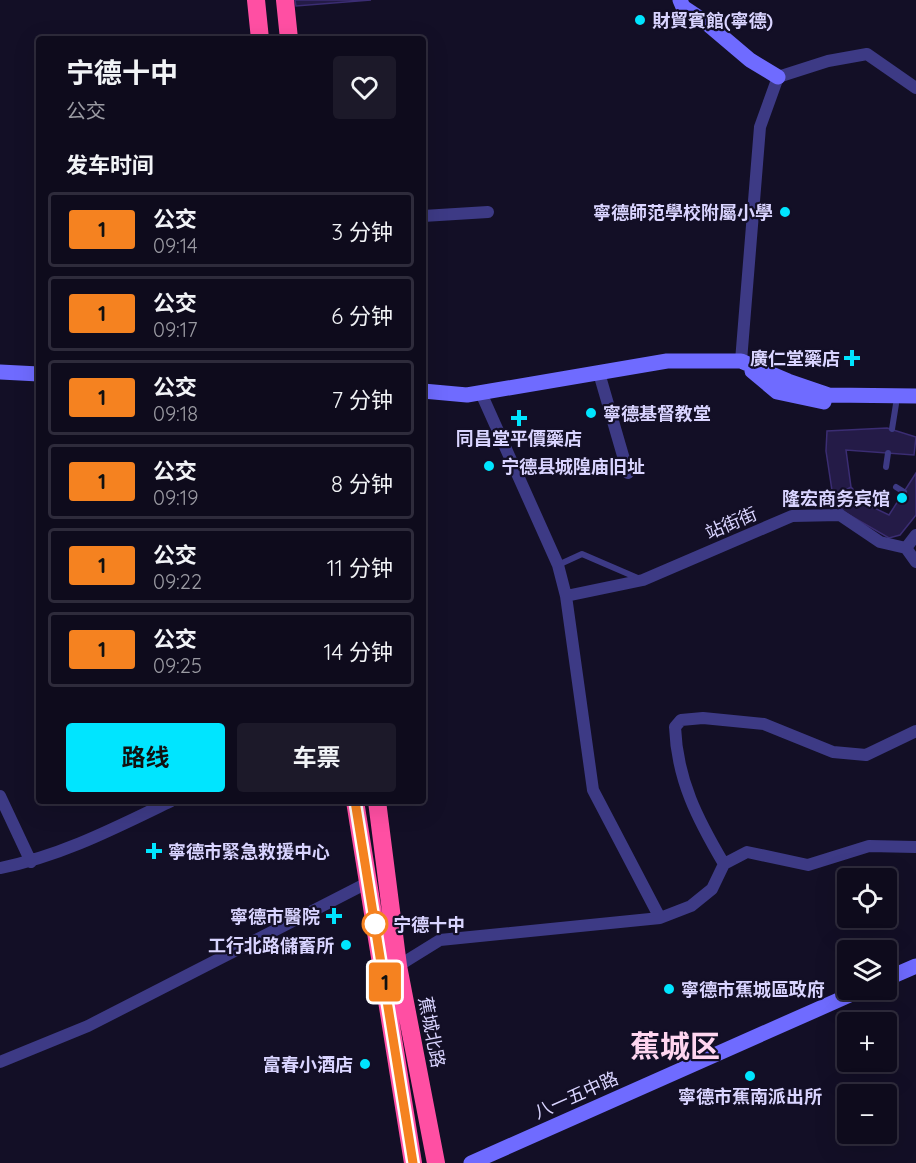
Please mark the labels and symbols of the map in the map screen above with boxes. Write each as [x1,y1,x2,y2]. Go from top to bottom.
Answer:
place label: 財貿賓館(寧德) [652,9,773,32]
marker: 財貿賓館(寧德) [633,13,647,27]
place label: 寧德師范學校附屬小學 [593,201,773,224]
marker: 寧德師范學校附屬小學 [778,205,792,219]
place label: 廣仁堂藥店 [750,347,840,370]
marker: 廣仁堂藥店 [845,351,859,365]
place label: 寧德基督教堂 [603,402,711,425]
marker: 寧德基督教堂 [584,406,598,420]
marker: 同昌堂平價藥店 [512,411,526,425]
place label: 同昌堂平價藥店 [456,427,582,450]
place label: 宁德县城隍庙旧址 [501,455,645,478]
marker: 宁德县城隍庙旧址 [482,459,496,473]
place label: 隆宏商务宾馆 [782,487,890,510]
marker: 隆宏商务宾馆 [895,491,909,505]
street label: 站街街 [702,502,760,544]
place label: 寧德市緊急救援中心 [168,840,330,863]
marker: 寧德市緊急救援中心 [145,842,163,860]
place label: 寧德市醫院 [230,905,320,928]
marker: 寧德市醫院 [325,907,343,925]
marker: 宁德十中 [362,911,388,937]
place label: 宁德十中 [393,913,465,936]
place label: 工行北路儲蓄所 [208,934,334,957]
marker: 工行北路儲蓄所 [339,938,353,952]
line badge: 1 [366,962,404,1002]
place label: 寧德市蕉城區政府 [681,978,825,1001]
marker: 寧德市蕉城區政府 [662,982,676,996]
street label: 蕉城北路 [414,994,450,1070]
district label: 蕉城区 [630,1027,720,1065]
place label: 富春小酒店 [263,1053,353,1076]
marker: 富春小酒店 [358,1057,372,1071]
street label: 八一五中路 [530,1066,622,1124]
marker: 寧德市蕉南派出所 [743,1069,757,1083]
place label: 寧德市蕉南派出所 [678,1085,822,1108]

